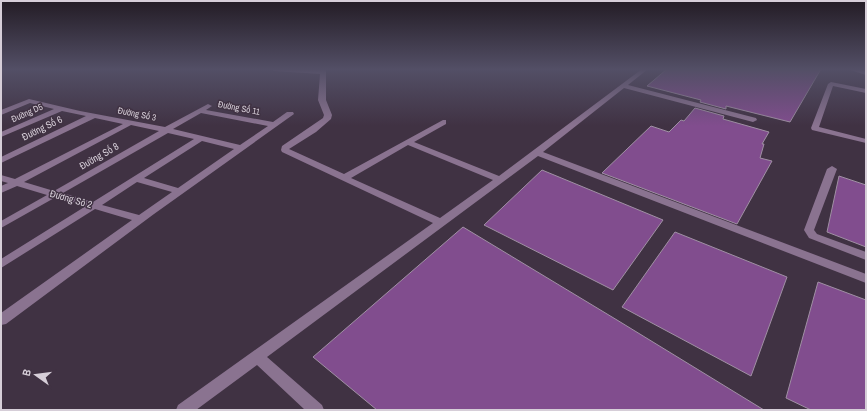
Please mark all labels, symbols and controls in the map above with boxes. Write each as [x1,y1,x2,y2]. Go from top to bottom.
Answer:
street label: Đường Số 11 [217,98,261,118]
street label: Đường D5 [9,101,45,125]
street label: Đường Số 3 [117,104,157,124]
street label: Đường Số 6 [20,112,65,143]
street label: Đường Số 8 [77,139,121,172]
street label: Đương Sô 2 [48,187,94,211]
north arrow [16,355,56,395]
text: B [19,367,34,377]

